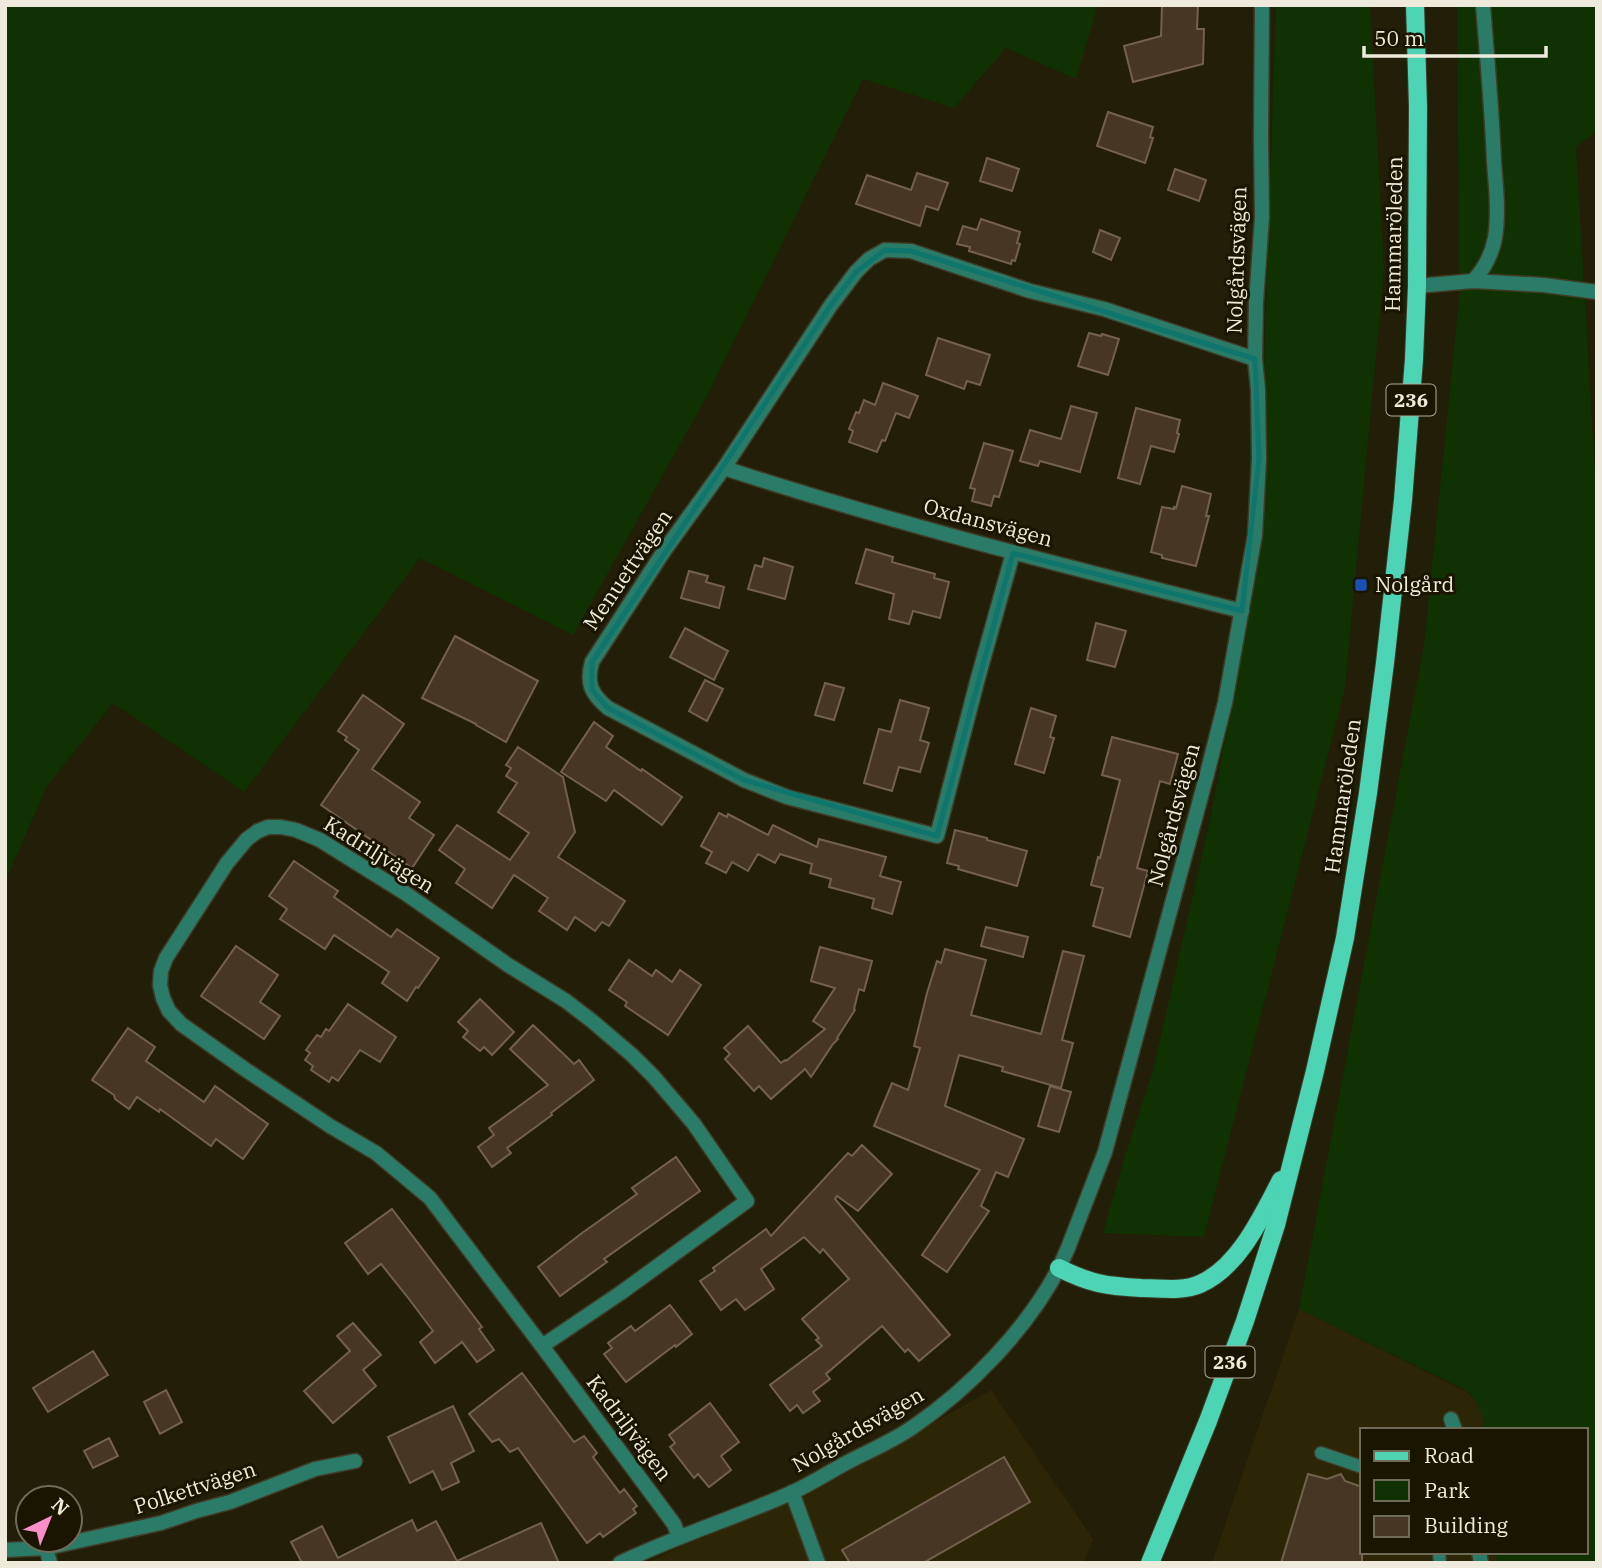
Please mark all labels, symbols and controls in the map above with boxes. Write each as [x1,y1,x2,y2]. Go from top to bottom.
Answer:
scale bar [1364,14,1546,58]
text: 50 m [1374,24,1424,52]
street label: Hammaröleden [1378,156,1408,312]
street label: Nolgårdsvägen [1219,186,1253,334]
road number: 236 [1386,384,1436,416]
street label: Oxdansvägen [921,491,1056,553]
street label: Menuettvägen [576,504,678,635]
place label: Nolgård [1375,570,1455,598]
marker: Nolgård [1353,577,1369,593]
street label: Hammaröleden [1317,717,1367,875]
street label: Nolgårdsvägen [1140,740,1206,890]
street label: Kadriljvägen [319,809,440,899]
road number: 236 [1206,1346,1254,1378]
street label: Kadriljvägen [581,1369,679,1486]
street label: Nolgårdsvägen [787,1380,928,1478]
legend [1360,1428,1588,1554]
text: Road [1424,1441,1474,1469]
street label: Polkettvägen [130,1454,259,1520]
text: Park [1424,1476,1471,1504]
north arrow [14,1484,84,1554]
text: N [47,1493,74,1520]
text: Building [1424,1511,1509,1539]

